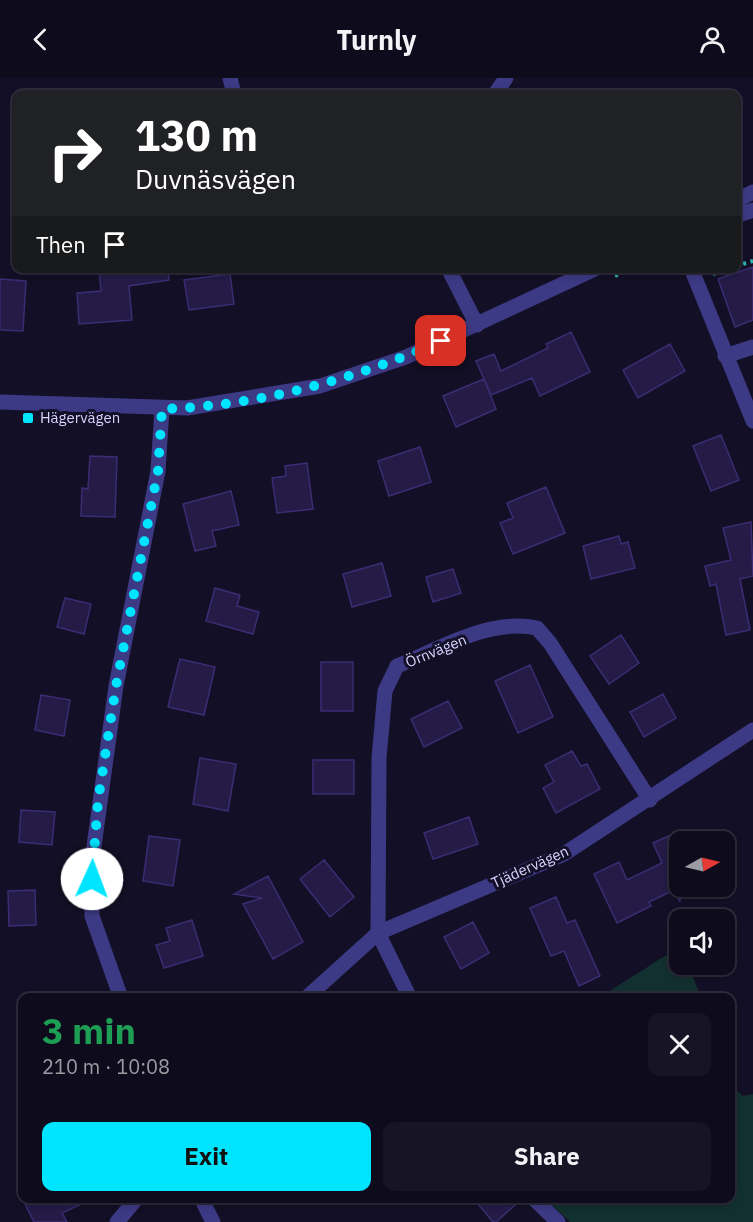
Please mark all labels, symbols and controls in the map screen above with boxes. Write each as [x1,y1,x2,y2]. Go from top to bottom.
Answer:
text: Turnly [336,22,417,57]
icon: back [24,23,57,56]
icon: person [696,23,729,56]
text: 130 m [135,108,258,163]
icon: right [36,114,114,192]
text: Duvnäsvägen [135,161,296,196]
icon: arrive [98,228,131,261]
text: Then [36,230,86,259]
pin [415,315,466,366]
icon: arrive [424,324,457,357]
place label: Hägervägen [40,408,120,427]
marker: Hägervägen [21,411,35,425]
street label: Örnvägen [402,630,469,671]
north arrow [669,831,735,897]
map controls [669,831,735,975]
street label: Tjädervägen [488,841,571,892]
position arrow [60,847,124,911]
button: sound [669,909,735,975]
text: 3 min [42,1007,136,1054]
button: close [648,1013,711,1076]
text: 210 m · 10:08 [42,1053,170,1080]
button: Exit [42,1122,371,1191]
button: Share [383,1122,711,1191]

